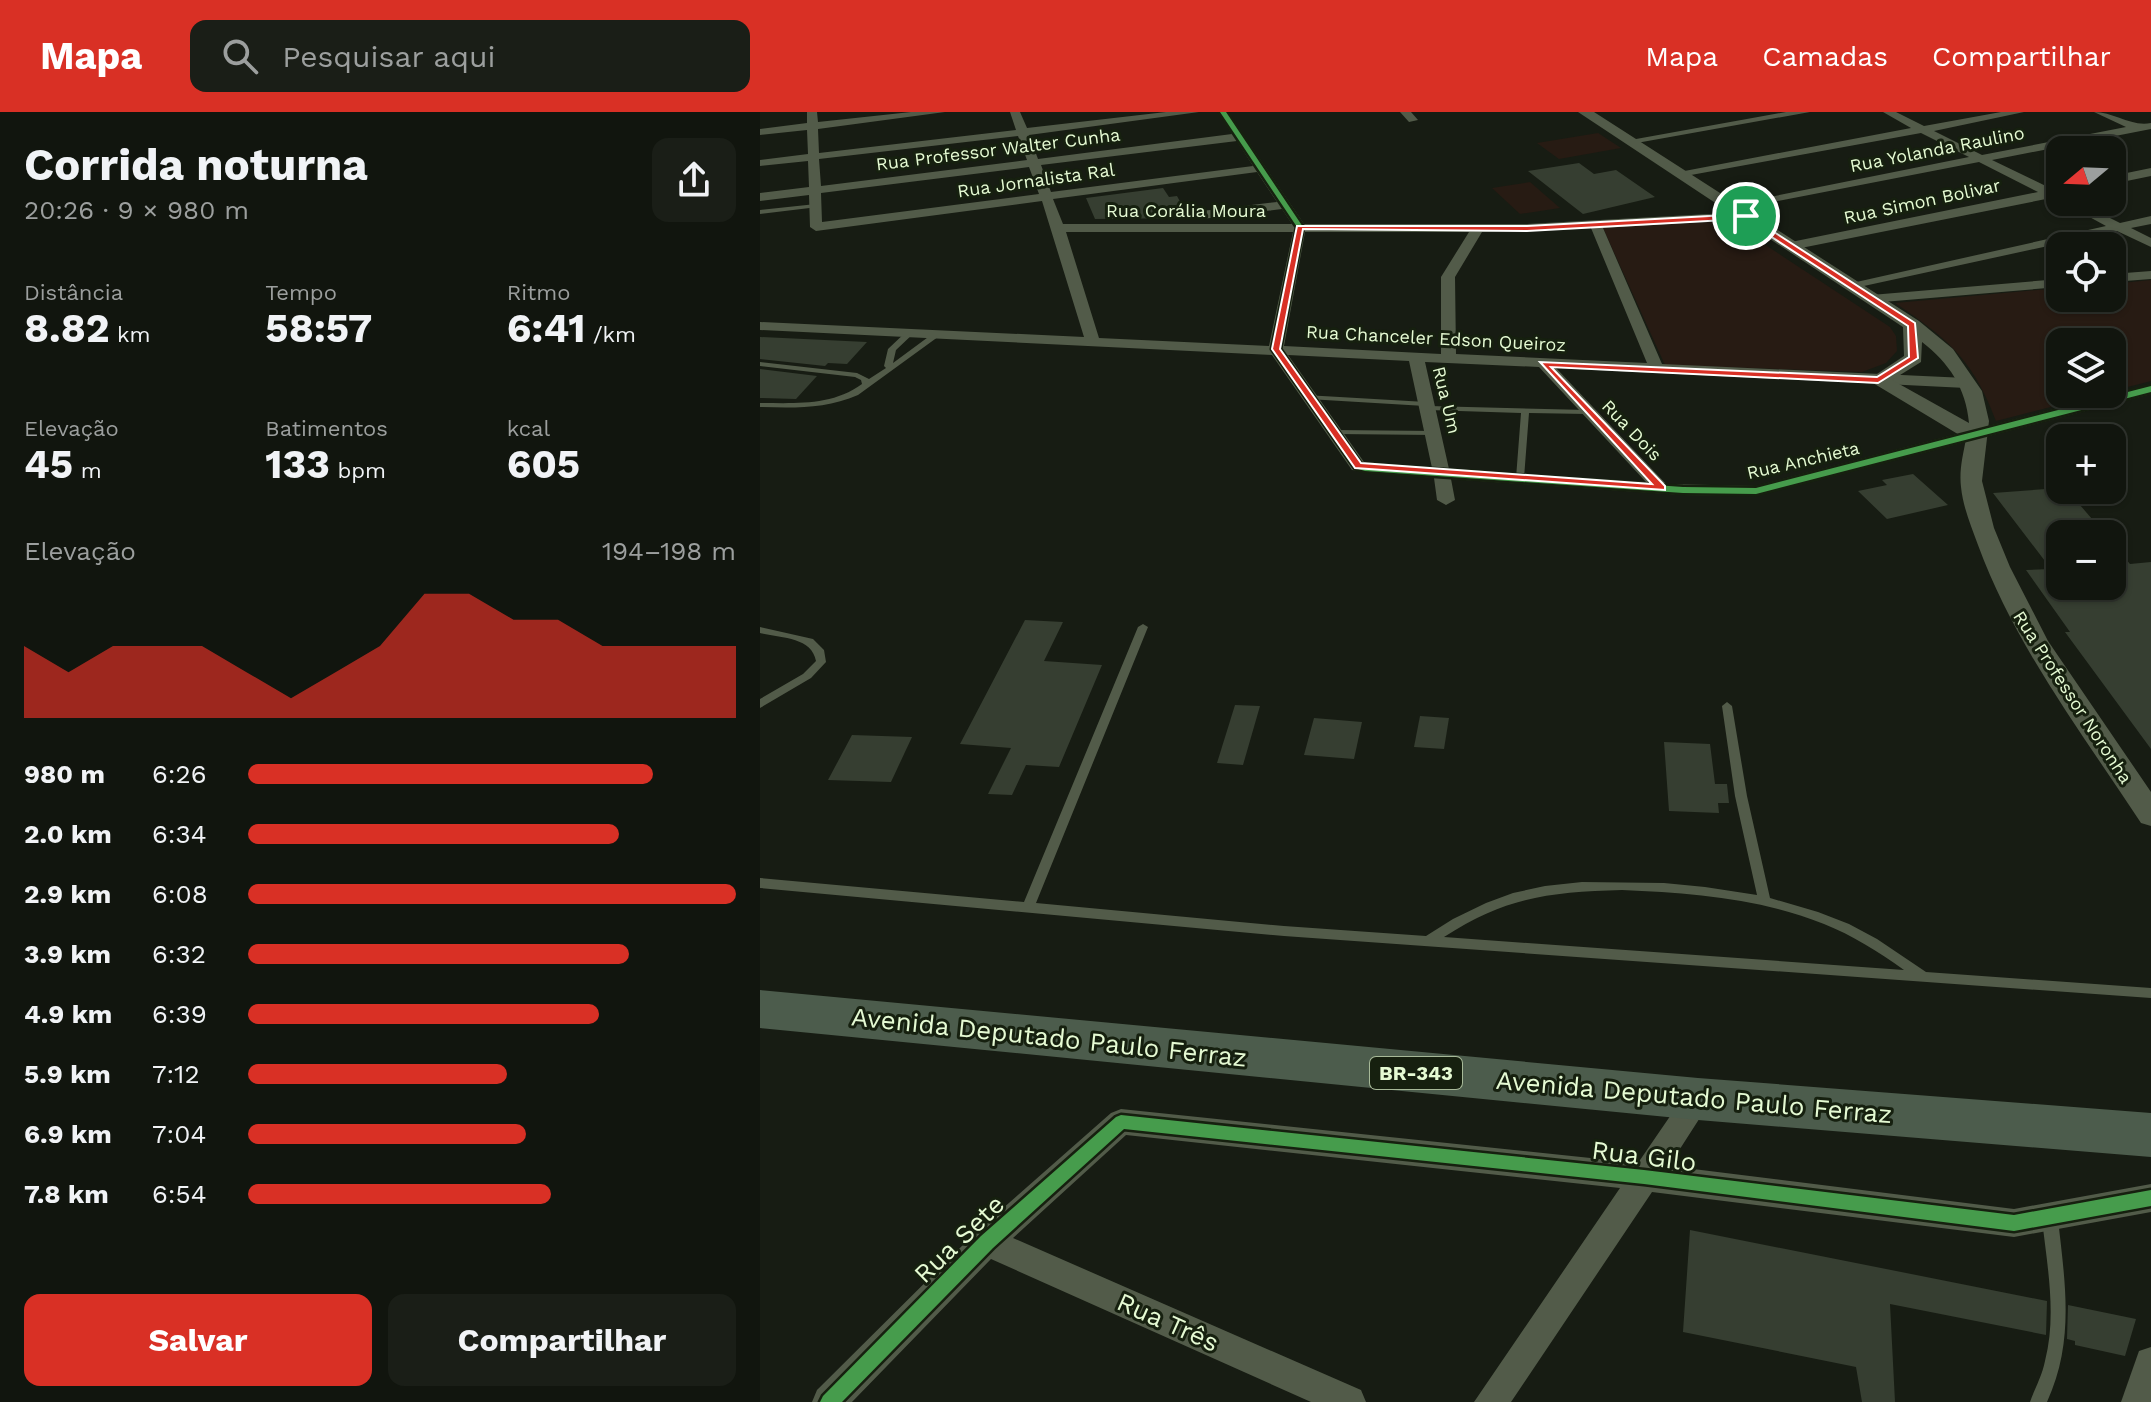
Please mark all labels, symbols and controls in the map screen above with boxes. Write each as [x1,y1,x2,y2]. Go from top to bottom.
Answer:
search box [190,20,750,92]
text: Mapa [40,34,142,78]
icon: search [218,34,262,78]
text: Pesquisar aqui [282,39,495,74]
text: Mapa [1645,40,1718,73]
text: Camadas [1762,40,1888,73]
text: Compartilhar [1932,40,2111,73]
street label: Rua Yolanda Raulino [1848,122,2026,176]
street label: Rua Professor Walter Cunha [875,124,1121,174]
north arrow [2046,136,2126,216]
map controls [2046,136,2126,600]
button: share [652,138,736,222]
text: Corrida noturna [24,139,368,191]
street label: Rua Jornalista Ral [956,158,1117,201]
street label: Rua Simon Bolivar [1842,174,2002,228]
pin [1712,182,1780,250]
icon: arrive [1724,194,1768,238]
text: 20:26 · 9 × 980 m [24,195,249,225]
street label: Rua Corália Moura [1106,200,1266,221]
button: locate [2046,232,2126,312]
text: Distância [24,280,123,305]
text: Tempo [265,280,337,305]
text: Ritmo [507,280,570,305]
text: 8.82 [24,305,110,352]
text: 58:57 [265,305,372,352]
text: 6:41 [507,305,585,352]
street label: Rua Chanceler Edson Queiroz [1306,321,1566,355]
text: km [110,322,151,347]
text: /km [585,322,636,347]
button: layers [2046,328,2126,408]
street label: Rua Um [1429,364,1465,436]
street label: Rua Dois [1598,395,1666,465]
text: Elevação [24,416,119,441]
text: Batimentos [265,416,388,441]
text: kcal [507,416,550,441]
button: + [2046,424,2126,504]
street label: Rua Anchieta [1745,437,1861,483]
text: 45 [24,441,73,488]
text: 133 [265,441,330,488]
text: 605 [507,441,580,488]
text: m [73,458,102,483]
text: bpm [330,458,386,483]
button: − [2046,520,2126,600]
text: Elevação [24,536,136,566]
text: 194–198 m [602,536,736,566]
street label: Rua Professor Noronha [2009,607,2137,787]
text: 980 m [24,759,105,789]
text: 6:26 [152,759,206,789]
text: 2.0 km [24,819,112,849]
text: 6:34 [152,819,207,849]
text: 2.9 km [24,879,111,909]
text: 6:08 [152,879,208,909]
text: 3.9 km [24,939,111,969]
text: 6:32 [152,939,206,969]
text: 4.9 km [24,999,112,1029]
text: 6:39 [152,999,207,1029]
street label: Avenida Deputado Paulo Ferraz [850,1001,1248,1073]
road number: BR-343 [1370,1057,1462,1089]
text: 5.9 km [24,1059,111,1089]
text: 7:12 [152,1059,200,1089]
street label: Avenida Deputado Paulo Ferraz [1495,1065,1893,1129]
text: 6.9 km [24,1119,112,1149]
text: 7:04 [152,1119,206,1149]
street label: Rua Gilo [1590,1135,1698,1177]
text: 7.8 km [24,1179,109,1209]
text: 6:54 [152,1179,207,1209]
street label: Rua Sete [908,1189,1010,1289]
street label: Rua Três [1113,1286,1223,1358]
button: Salvar [24,1294,372,1386]
button: Compartilhar [388,1294,736,1386]

